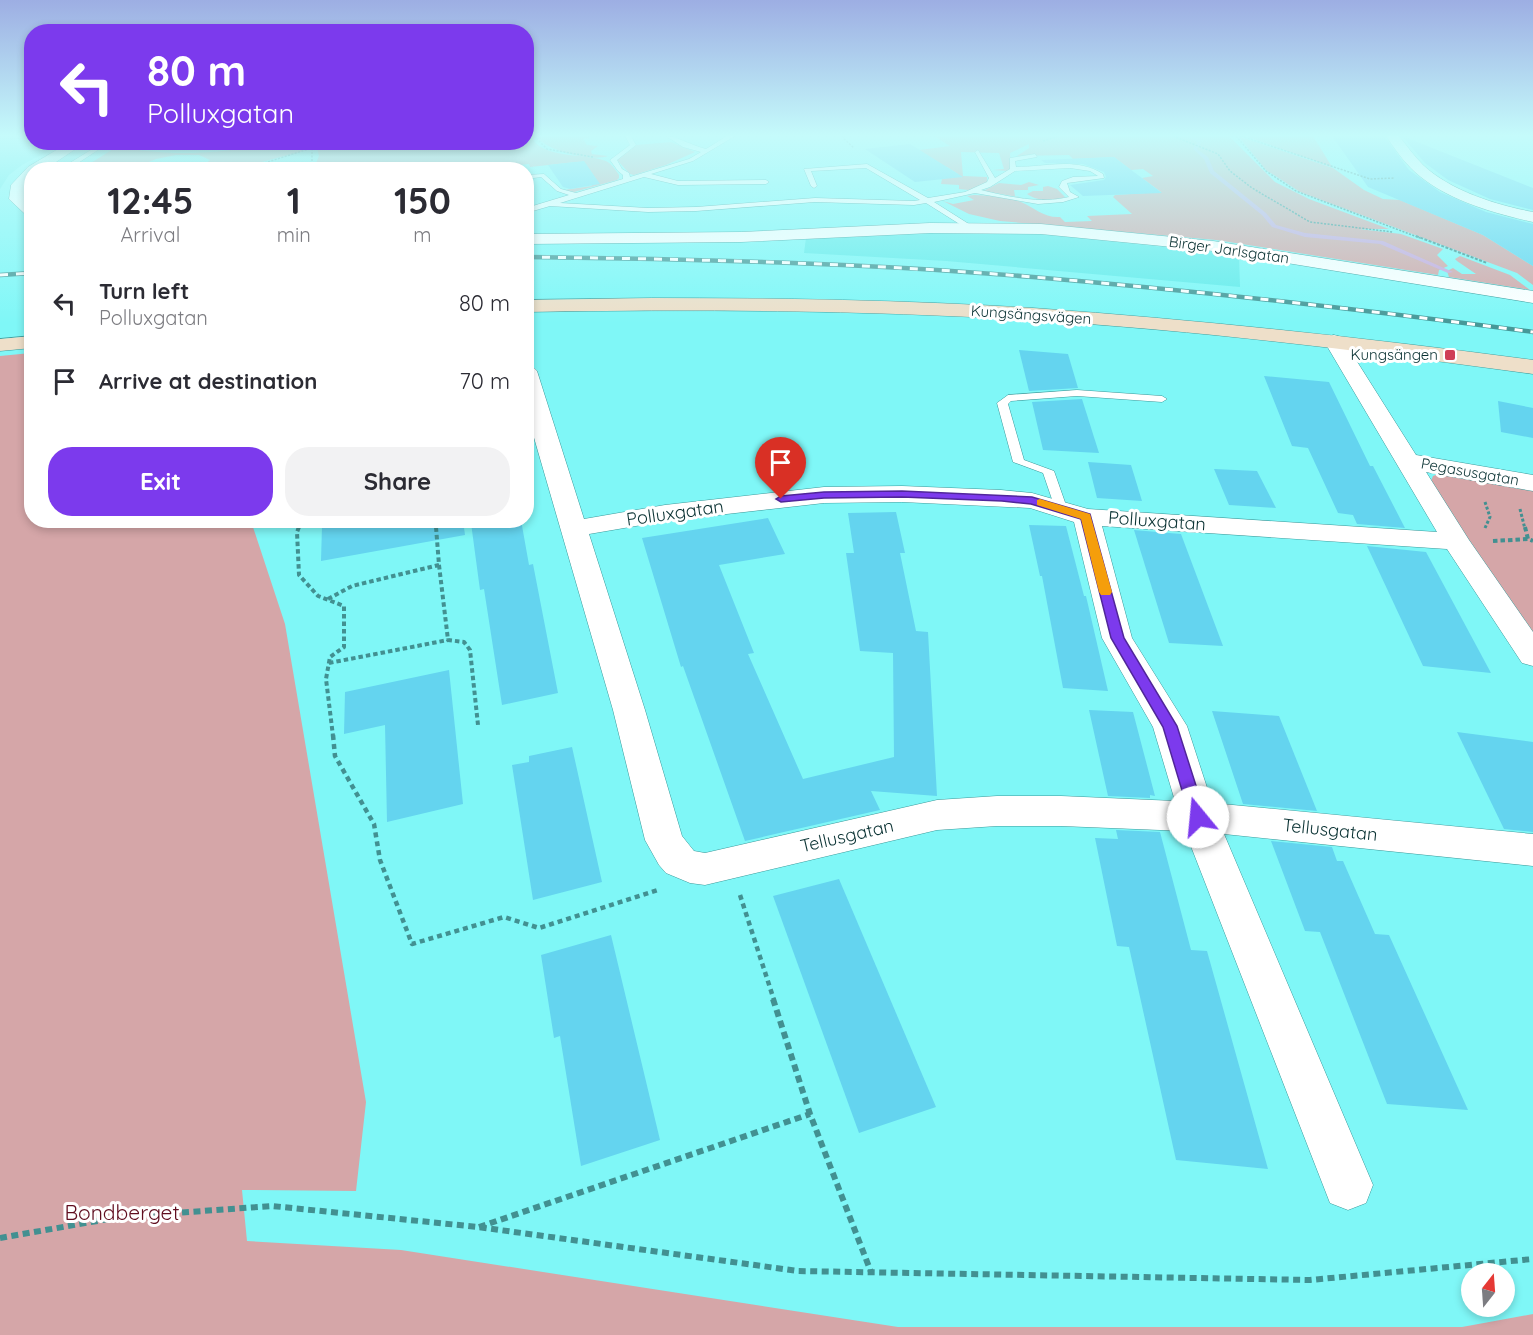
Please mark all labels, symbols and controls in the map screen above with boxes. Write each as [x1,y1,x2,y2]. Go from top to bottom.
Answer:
text: 80 m [147,44,246,97]
icon: left [48,48,126,126]
text: Polluxgatan [147,96,294,130]
text: 12:45 [107,178,193,223]
text: 1 [287,178,301,223]
text: 150 [394,178,451,223]
text: Arrival [120,222,180,247]
text: min [277,222,311,247]
text: m [413,222,431,247]
street label: Birger Jarlsgatan [1168,232,1290,267]
text: Turn left [99,277,189,305]
icon: left [48,287,81,320]
text: 80 m [459,289,510,317]
street label: Kungsängsvägen [970,301,1092,328]
text: Polluxgatan [99,305,208,330]
place label: Kungsängen [1351,345,1438,364]
marker: Kungsängen [1443,348,1457,362]
icon: arrive [48,365,81,398]
text: Arrive at destination [99,367,317,395]
text: 70 m [460,367,510,395]
pin [755,437,806,499]
icon: arrive [764,446,797,479]
button: Exit [48,447,273,516]
button: Share [285,447,510,516]
street label: Pegasusgatan [1419,454,1521,489]
street label: Polluxgatan [625,494,725,531]
street label: Polluxgatan [1107,506,1207,535]
position arrow [1166,785,1230,849]
street label: Tellusgatan [1281,813,1379,846]
street label: Tellusgatan [798,814,896,857]
park label: Bondberget [64,1199,180,1225]
north arrow [1461,1263,1515,1317]
map controls [1461,1263,1515,1317]

